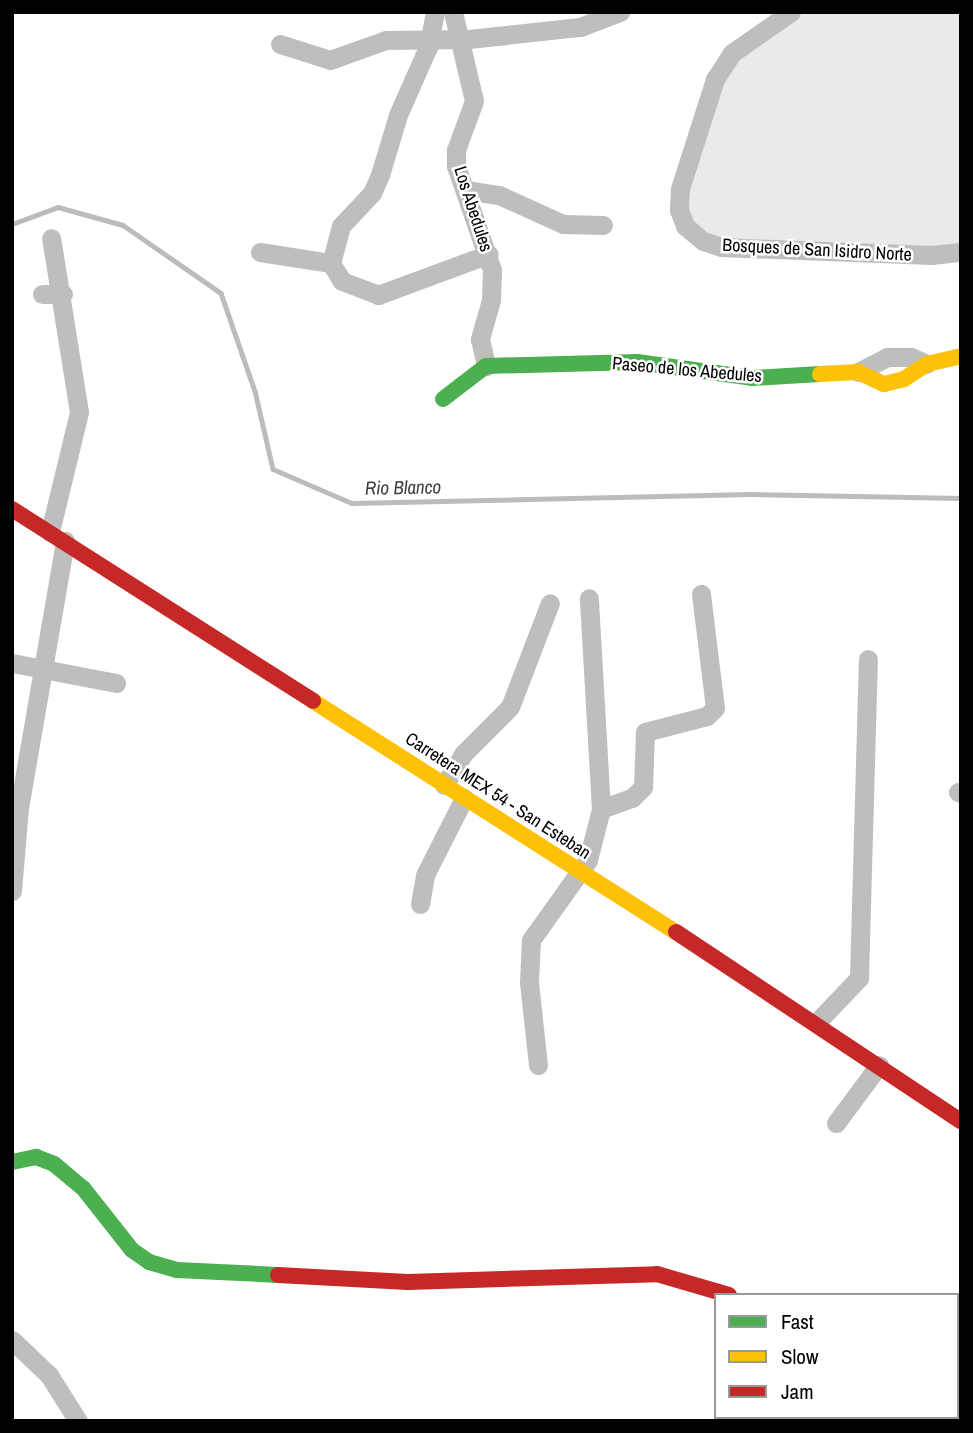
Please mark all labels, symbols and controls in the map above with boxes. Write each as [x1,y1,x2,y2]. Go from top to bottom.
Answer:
street label: Los Abedules [449,163,497,255]
street label: Bosques de San Isidro Norte [722,234,912,266]
street label: Paseo de los Abedules [611,353,763,387]
water label: Rio Blanco [365,476,441,500]
street label: Carretera MEX 54 - San Esteban [401,728,595,864]
legend [714,1293,959,1419]
text: Fast [781,1307,814,1336]
text: Slow [781,1342,818,1371]
text: Jam [781,1377,814,1406]

